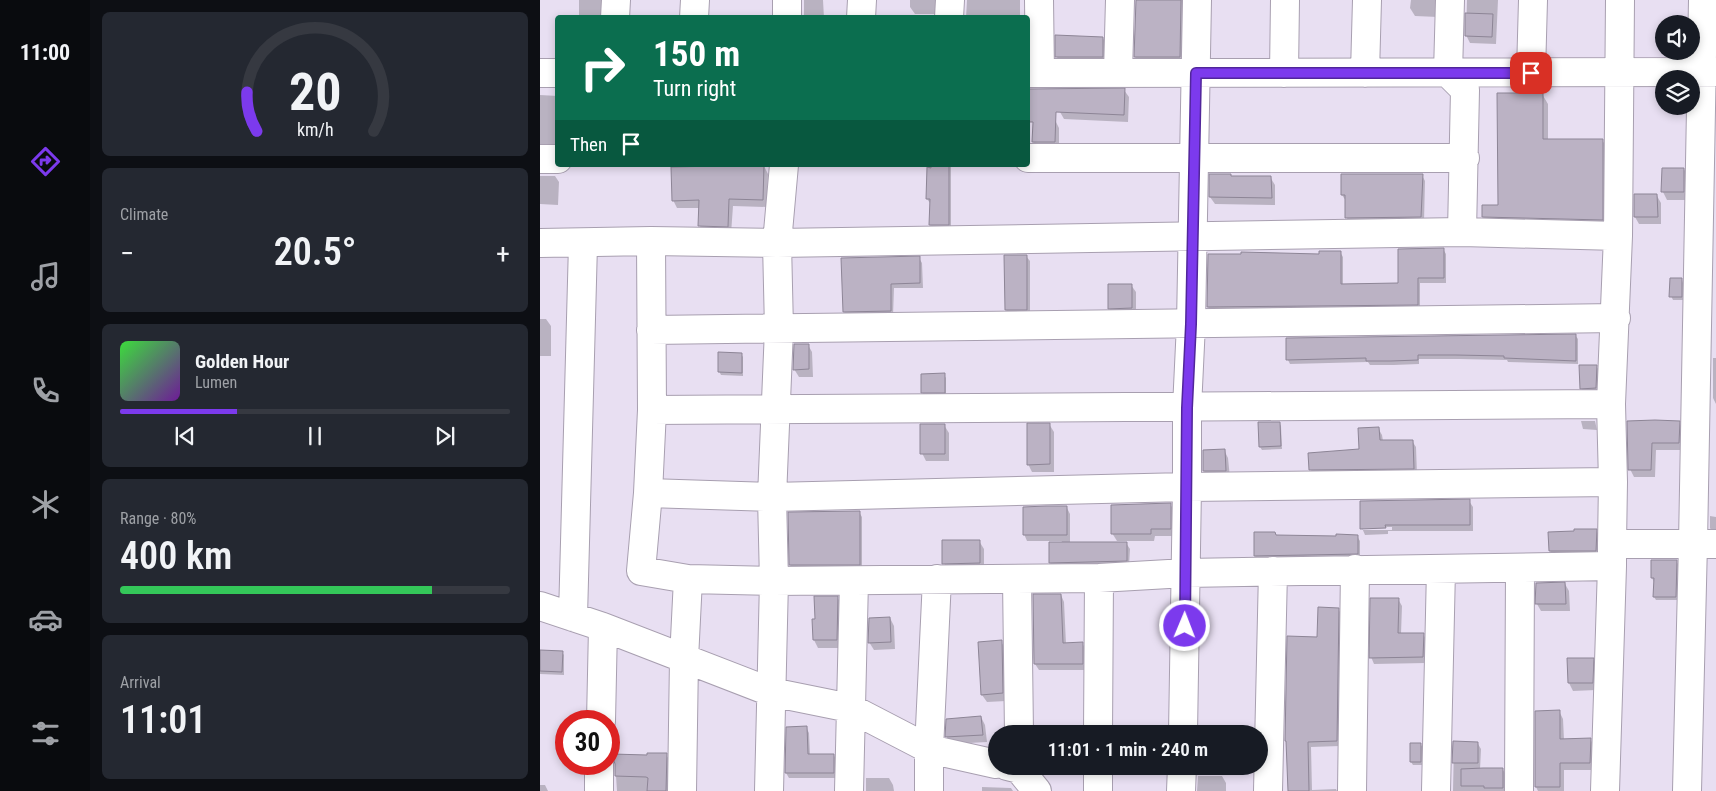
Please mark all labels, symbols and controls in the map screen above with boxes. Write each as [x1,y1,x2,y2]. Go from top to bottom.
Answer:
map controls [1655,15,1700,115]
button: sound [1655,15,1700,60]
text: 150 m [653,34,740,75]
icon: right [570,35,635,100]
text: 11:00 [20,40,70,65]
pin [1510,52,1552,94]
icon: arrive [1517,59,1545,87]
text: 20 [289,62,341,123]
button: layers [1655,70,1700,115]
text: Turn right [653,76,736,101]
text: km/h [297,119,333,140]
icon: arrive [617,130,645,158]
text: Then [570,133,607,156]
icon: directions [28,144,63,179]
text: Climate [120,205,168,224]
text: 20.5° [274,230,356,274]
text: − [120,237,134,270]
text: + [496,237,510,270]
icon: music [28,259,63,294]
text: Golden Hour [195,350,289,373]
icon: phone [28,373,63,408]
text: Lumen [195,373,237,392]
icon: previous [171,422,199,450]
icon: pause [301,422,329,450]
icon: next [431,422,459,450]
icon: climate [28,487,63,522]
text: Range · 80% [120,509,196,528]
text: 400 km [120,534,232,578]
position arrow [1158,599,1210,651]
icon: car [28,602,63,637]
text: Arrival [120,673,161,692]
text: 11:01 [120,698,206,742]
speed limit sign: 30 [555,710,620,775]
icon: filters [28,716,63,751]
text: 11:01 · 1 min · 240 m [1048,738,1208,761]

